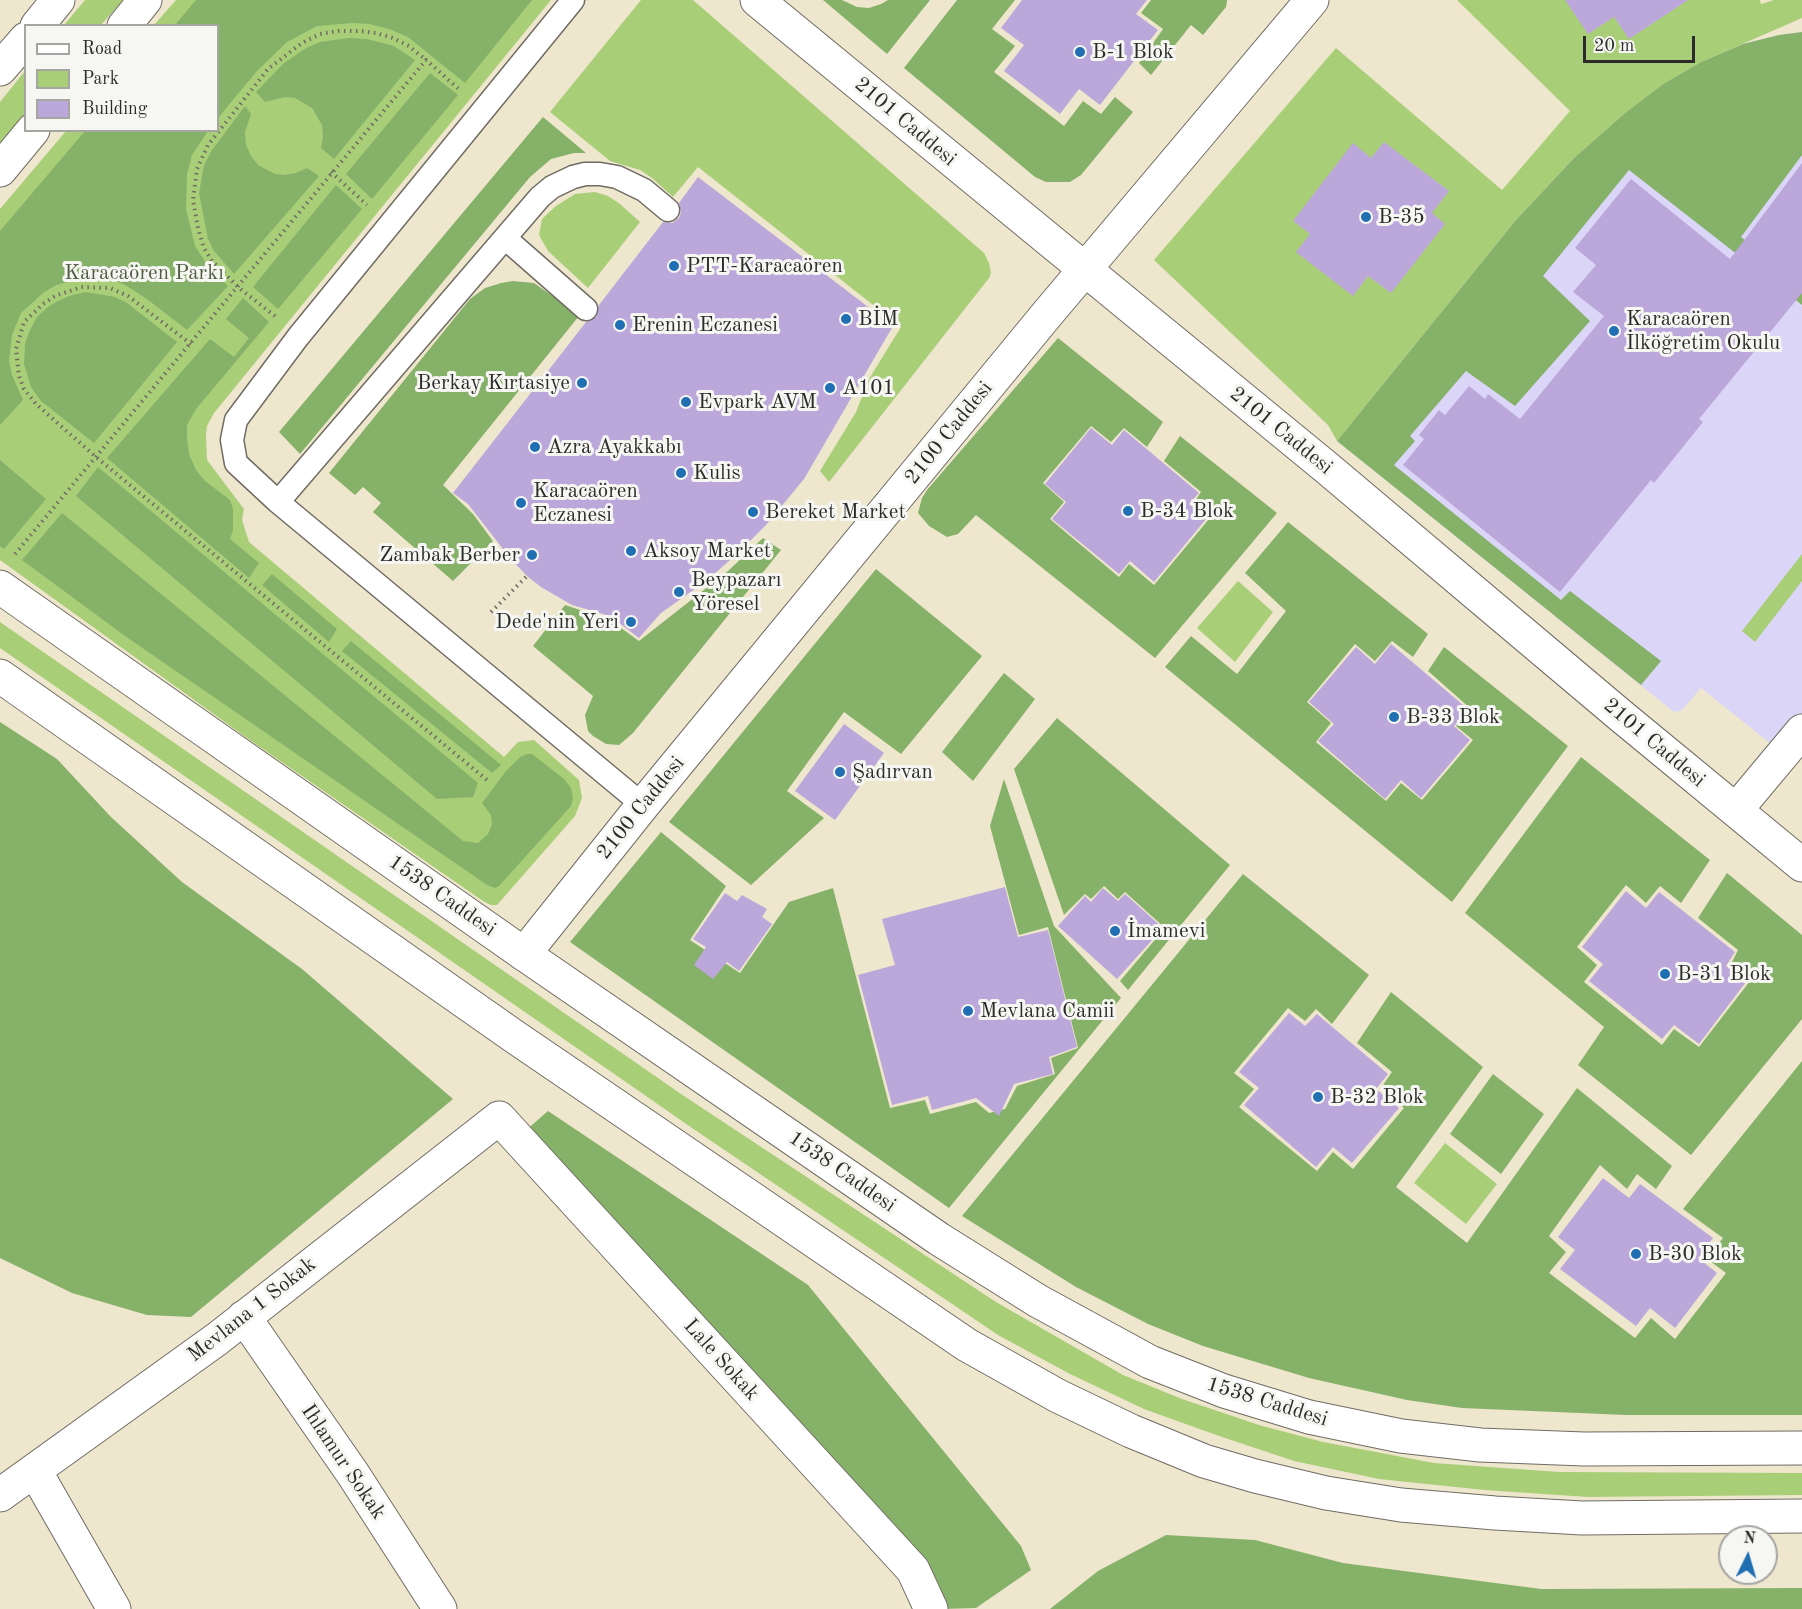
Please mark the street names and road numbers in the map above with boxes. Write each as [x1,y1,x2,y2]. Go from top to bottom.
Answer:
street label: 2101 Caddesi [849,72,961,172]
street label: 2100 Caddesi [900,376,998,490]
street label: 2101 Caddesi [1224,382,1338,480]
street label: 2101 Caddesi [1598,693,1710,793]
street label: 2100 Caddesi [592,751,690,865]
street label: 1538 Caddesi [383,850,501,942]
street label: 1538 Caddesi [783,1126,901,1218]
street label: Mevlana 1 Sokak [183,1252,321,1368]
street label: Lale Sokak [678,1314,764,1406]
street label: 1538 Caddesi [1203,1372,1331,1432]
street label: Ihlamur Sokak [295,1400,391,1524]

